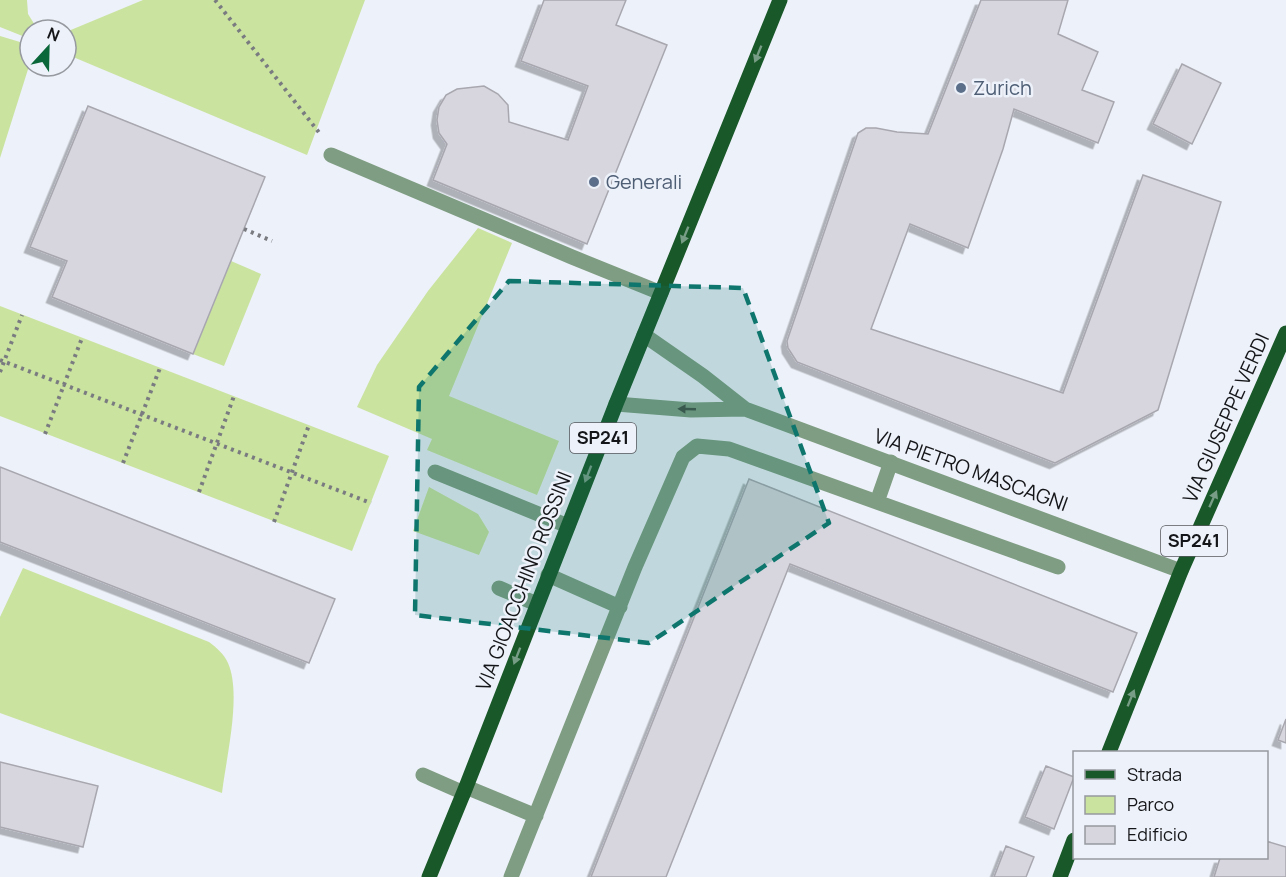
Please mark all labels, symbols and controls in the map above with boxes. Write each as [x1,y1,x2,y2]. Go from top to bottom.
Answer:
north arrow [18,18,78,78]
text: N [44,22,63,46]
one-way arrow [753,46,763,64]
place label: Zurich [973,74,1032,101]
marker: Zurich [954,81,968,95]
place label: Generali [606,168,682,195]
marker: Generali [587,175,601,189]
one-way arrow [680,226,689,244]
street label: VIA GIUSEPPE VERDI [1176,329,1275,507]
one-way arrow [677,405,696,414]
street label: VIA PIETRO MASCAGNI [870,422,1072,517]
road number: SP241 [570,423,636,453]
one-way arrow [583,466,593,484]
street label: VIA GIOACCHINO ROSSINI [469,467,578,694]
one-way arrow [1209,490,1218,507]
road number: SP241 [1161,526,1227,556]
one-way arrow [512,647,521,665]
one-way arrow [1127,689,1136,707]
legend [1073,751,1268,859]
text: Strada [1127,762,1182,786]
text: Parco [1127,792,1174,816]
text: Edificio [1127,822,1188,846]

